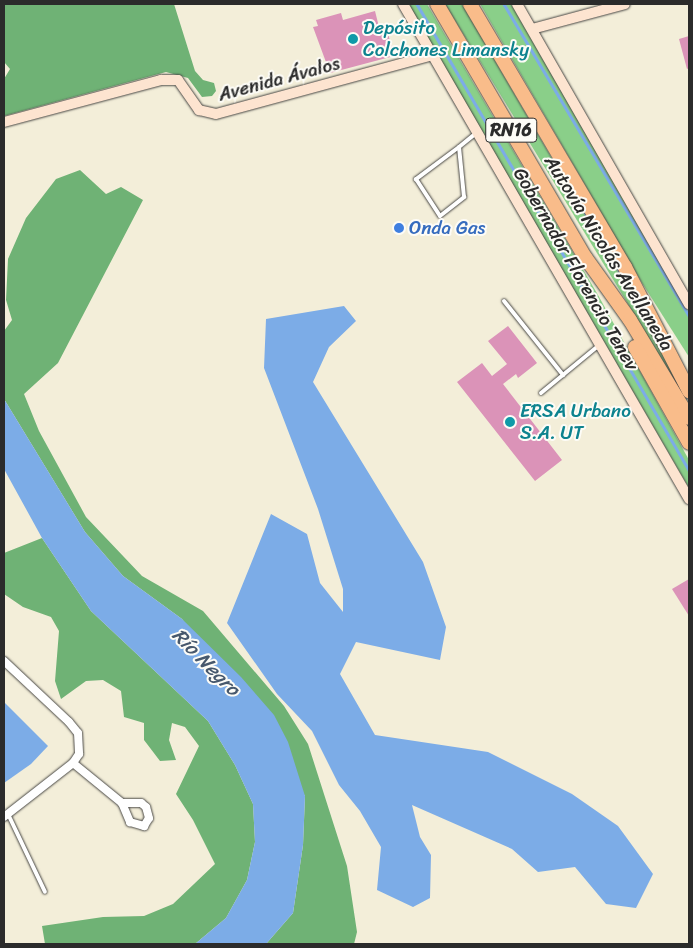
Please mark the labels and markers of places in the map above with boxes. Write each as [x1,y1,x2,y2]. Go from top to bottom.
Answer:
place label: Depósito Colchones Limansky [363,17,528,61]
marker: Depósito Colchones Limansky [347,33,359,45]
place label: Onda Gas [409,217,486,239]
marker: Onda Gas [393,222,405,234]
place label: ERSA Urbano S.A. UT [520,400,631,444]
marker: ERSA Urbano S.A. UT [504,416,516,428]

